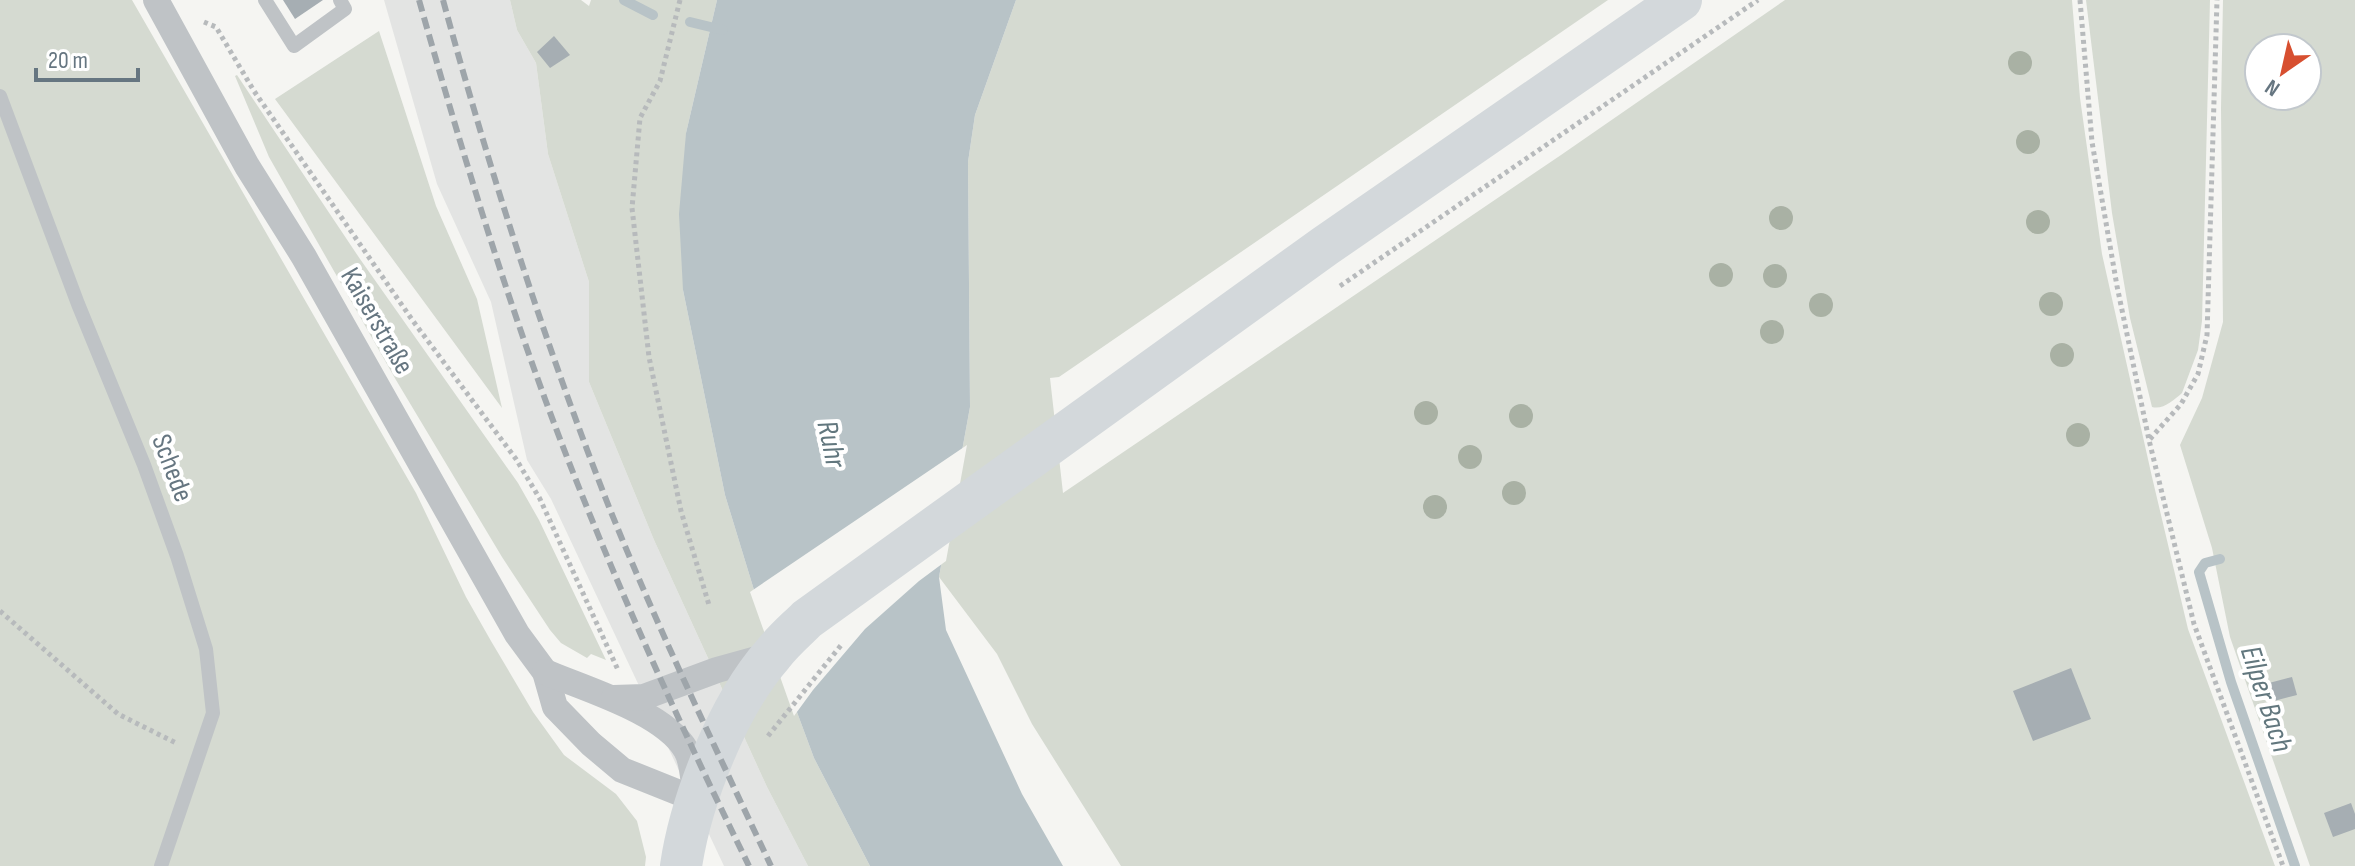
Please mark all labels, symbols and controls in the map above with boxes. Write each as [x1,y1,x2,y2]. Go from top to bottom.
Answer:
scale bar [36,32,138,82]
north arrow [2243,32,2323,112]
text: 20 m [48,46,88,75]
text: N [2260,73,2285,102]
street label: Kaiserstraße [333,262,421,380]
water label: Ruhr [809,417,854,472]
street label: Schede [144,430,200,506]
water label: Eilper Bach [2232,641,2300,757]

